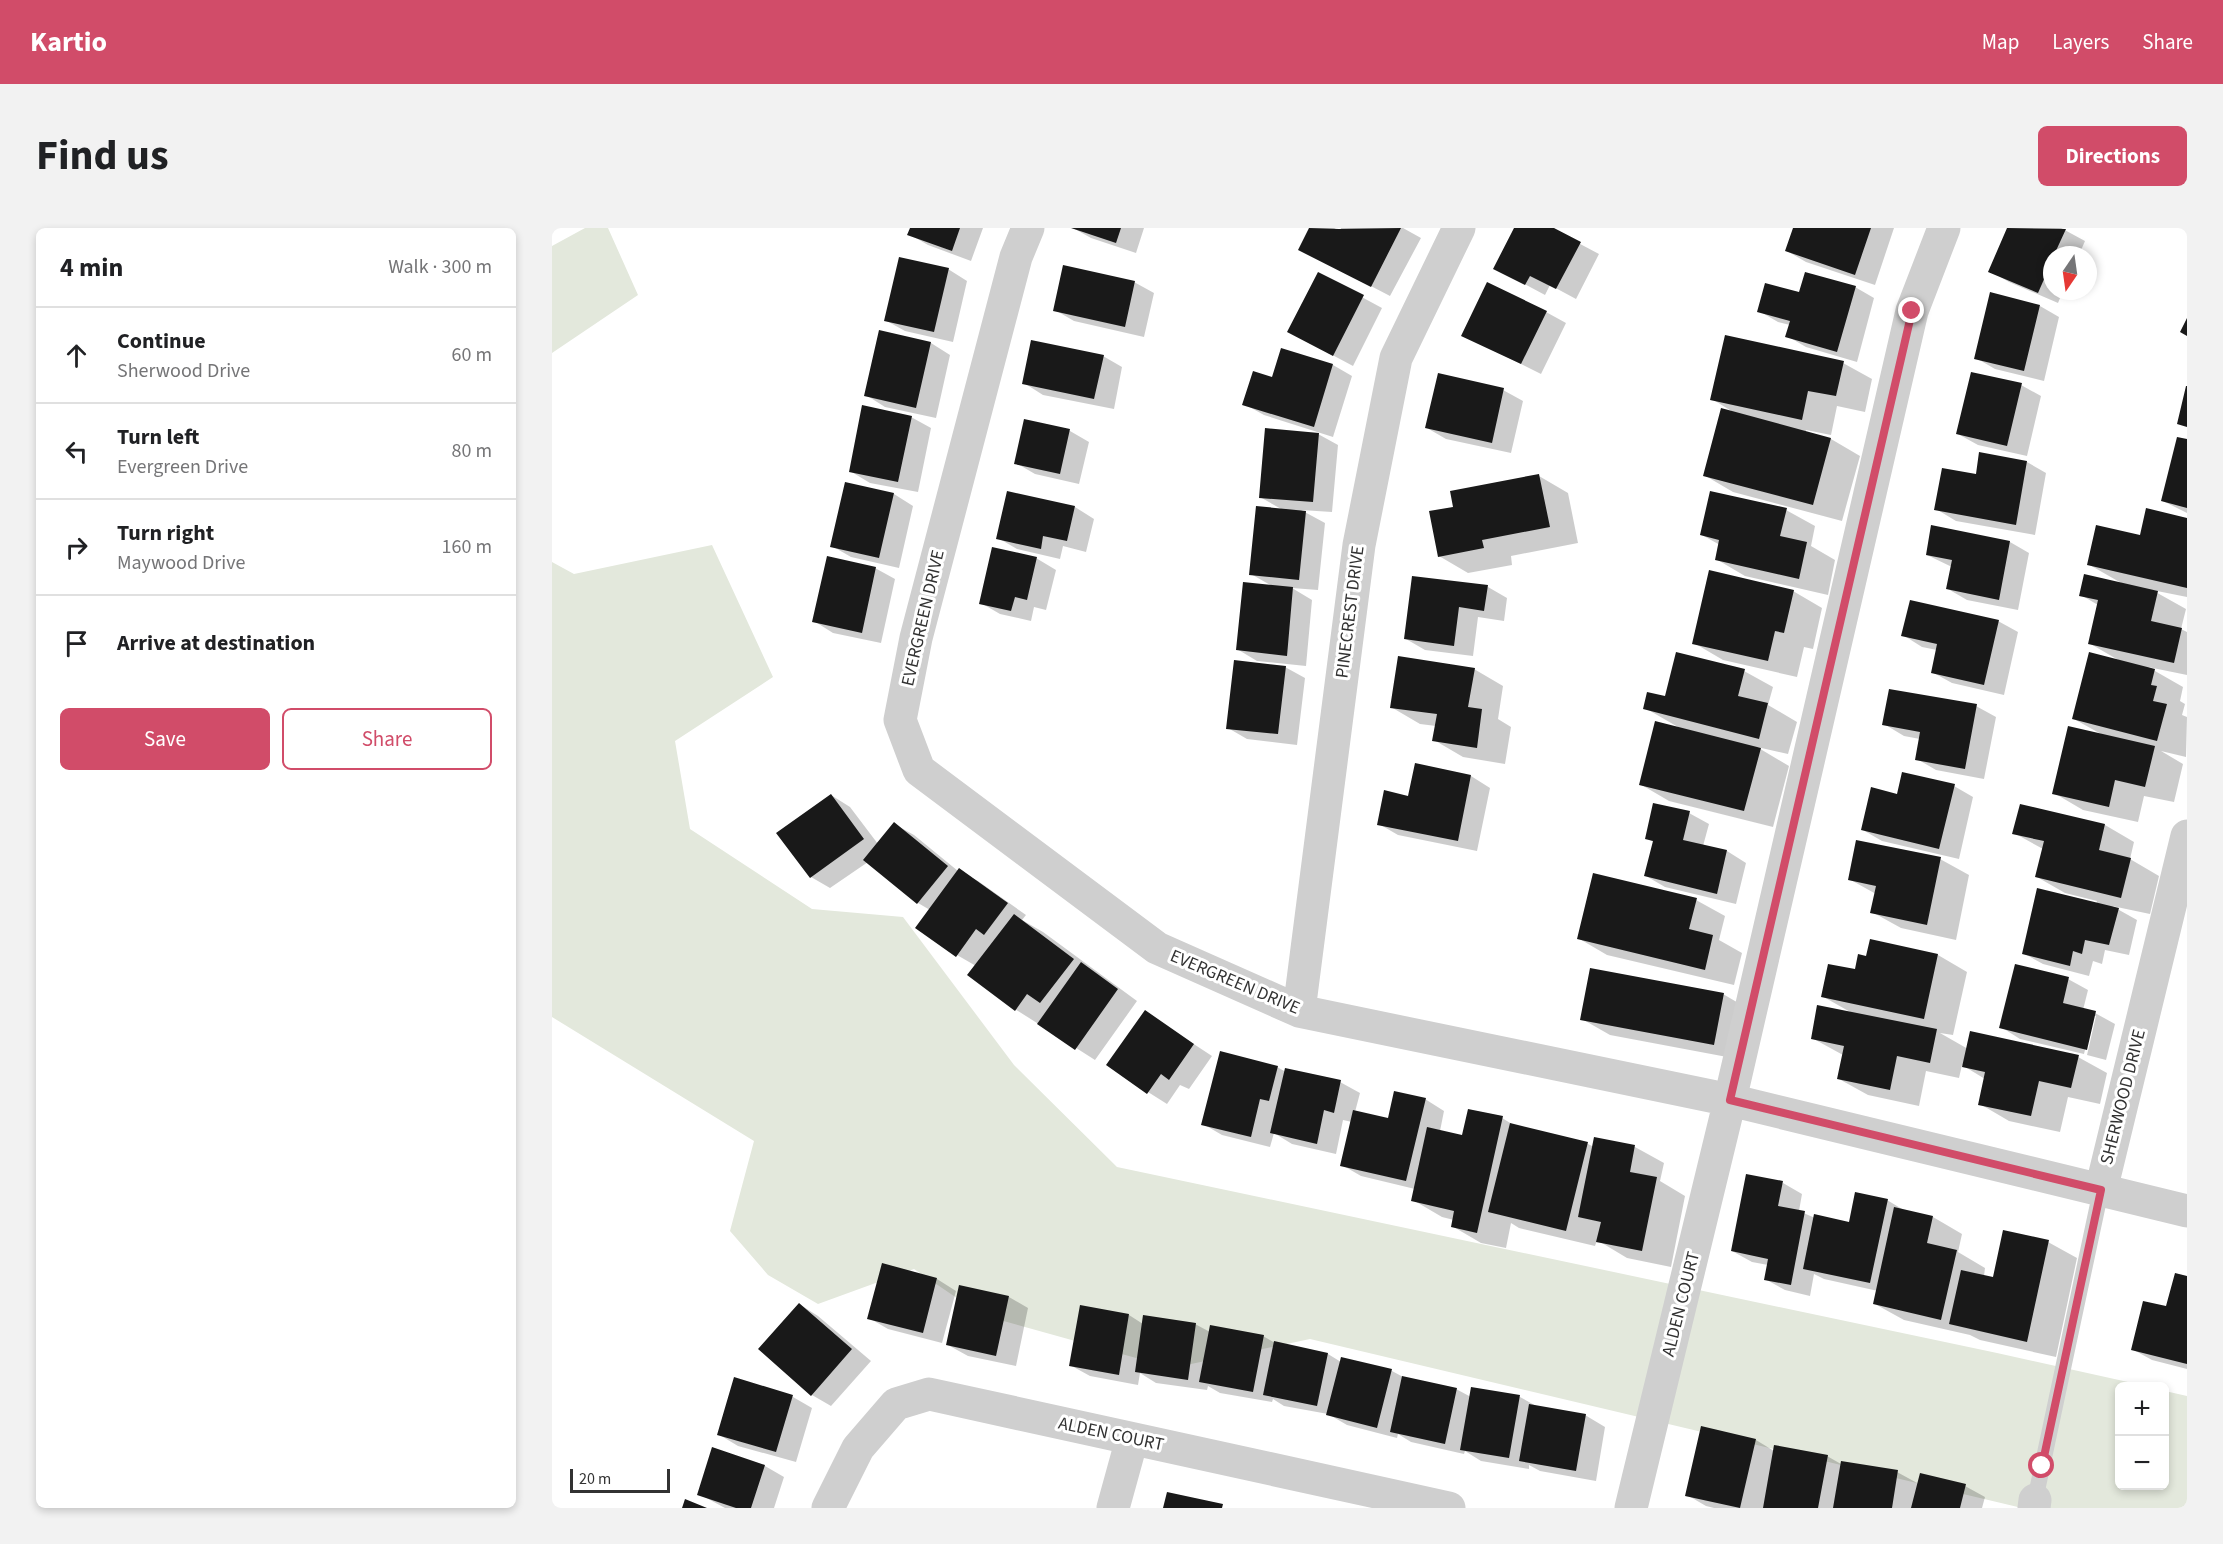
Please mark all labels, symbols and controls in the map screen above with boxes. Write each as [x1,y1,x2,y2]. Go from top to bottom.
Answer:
text: Kartio [30,22,107,62]
text: Map [1982,27,2019,57]
text: Layers [2052,27,2109,57]
text: Share [2142,27,2193,57]
text: Find us [36,126,169,186]
button: Directions [2038,126,2187,186]
north arrow [2043,246,2097,300]
text: 4 min [60,249,123,286]
text: Walk · 300 m [388,253,492,281]
route end [1898,297,1924,323]
text: Continue [117,325,206,357]
icon: ahead [60,339,93,372]
text: 60 m [452,341,492,369]
text: Sherwood Drive [117,357,250,385]
text: Turn left [117,421,199,453]
icon: left [60,435,93,468]
text: 80 m [452,437,492,465]
text: Evergreen Drive [117,453,248,481]
text: Turn right [117,517,214,549]
icon: right [60,531,93,564]
text: 160 m [442,533,492,561]
street label: PINECREST DRIVE [1329,544,1371,680]
street label: EVERGREEN DRIVE [895,548,951,688]
text: Maywood Drive [117,549,245,577]
icon: arrive [60,627,93,660]
text: Arrive at destination [117,627,315,659]
button: Save [60,708,270,770]
button: Share [282,708,492,770]
street label: EVERGREEN DRIVE [1166,943,1304,1021]
street label: SHERWOOD DRIVE [2094,1027,2152,1167]
street label: ALDEN COURT [1656,1249,1706,1359]
map controls [2115,1382,2169,1490]
button: + [2115,1382,2169,1436]
street label: ALDEN COURT [1056,1411,1166,1457]
button: − [2115,1436,2169,1490]
route start [2028,1452,2054,1478]
scale bar [570,1466,670,1494]
text: 20 m [579,1468,611,1490]

